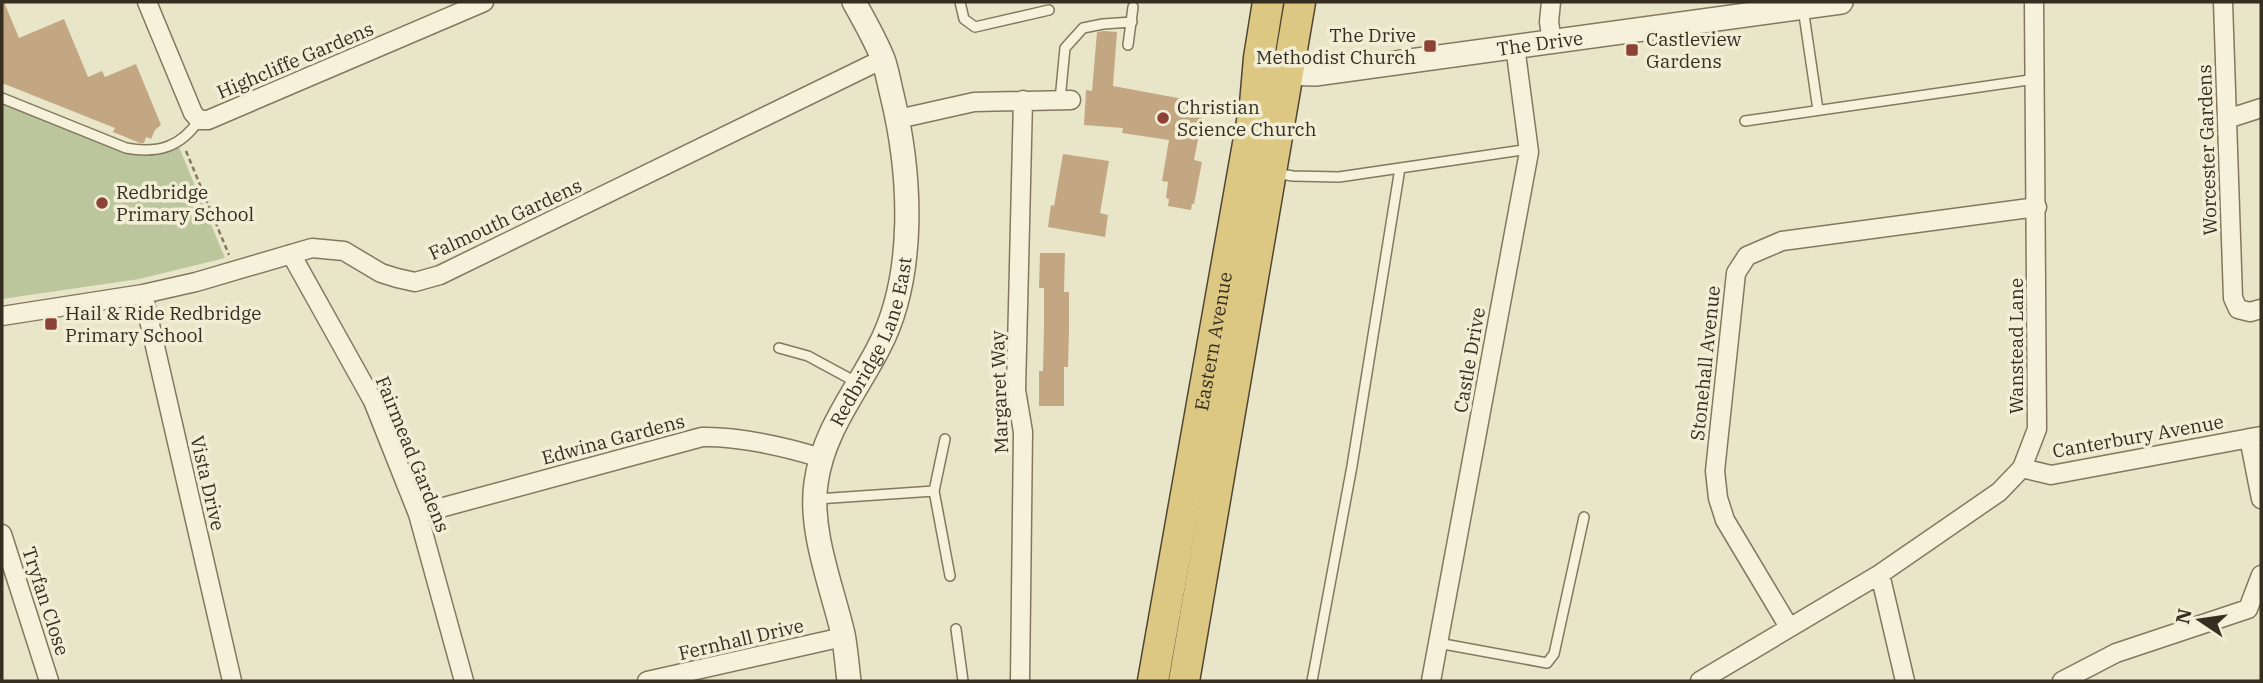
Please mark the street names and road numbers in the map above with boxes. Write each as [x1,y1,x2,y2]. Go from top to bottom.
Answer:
street label: Highcliffe Gardens [213,16,377,104]
street label: The Drive [1495,25,1585,61]
street label: Worcester Gardens [2192,64,2222,236]
street label: Falmouth Gardens [424,173,586,265]
street label: Redbridge Lane East [824,255,917,430]
street label: Eastern Avenue [1189,270,1237,413]
street label: Wanstead Lane [2004,278,2028,414]
street label: Stonehall Avenue [1685,284,1725,442]
street label: Castle Drive [1448,305,1490,415]
street label: Margaret Way [985,329,1013,454]
street label: Fairmead Gardens [371,372,455,536]
street label: Edwina Gardens [539,408,687,470]
street label: Canterbury Avenue [2051,409,2225,463]
street label: Vista Drive [185,433,231,533]
street label: Tryfan Close [17,544,75,658]
street label: Fernhall Drive [676,613,806,665]

